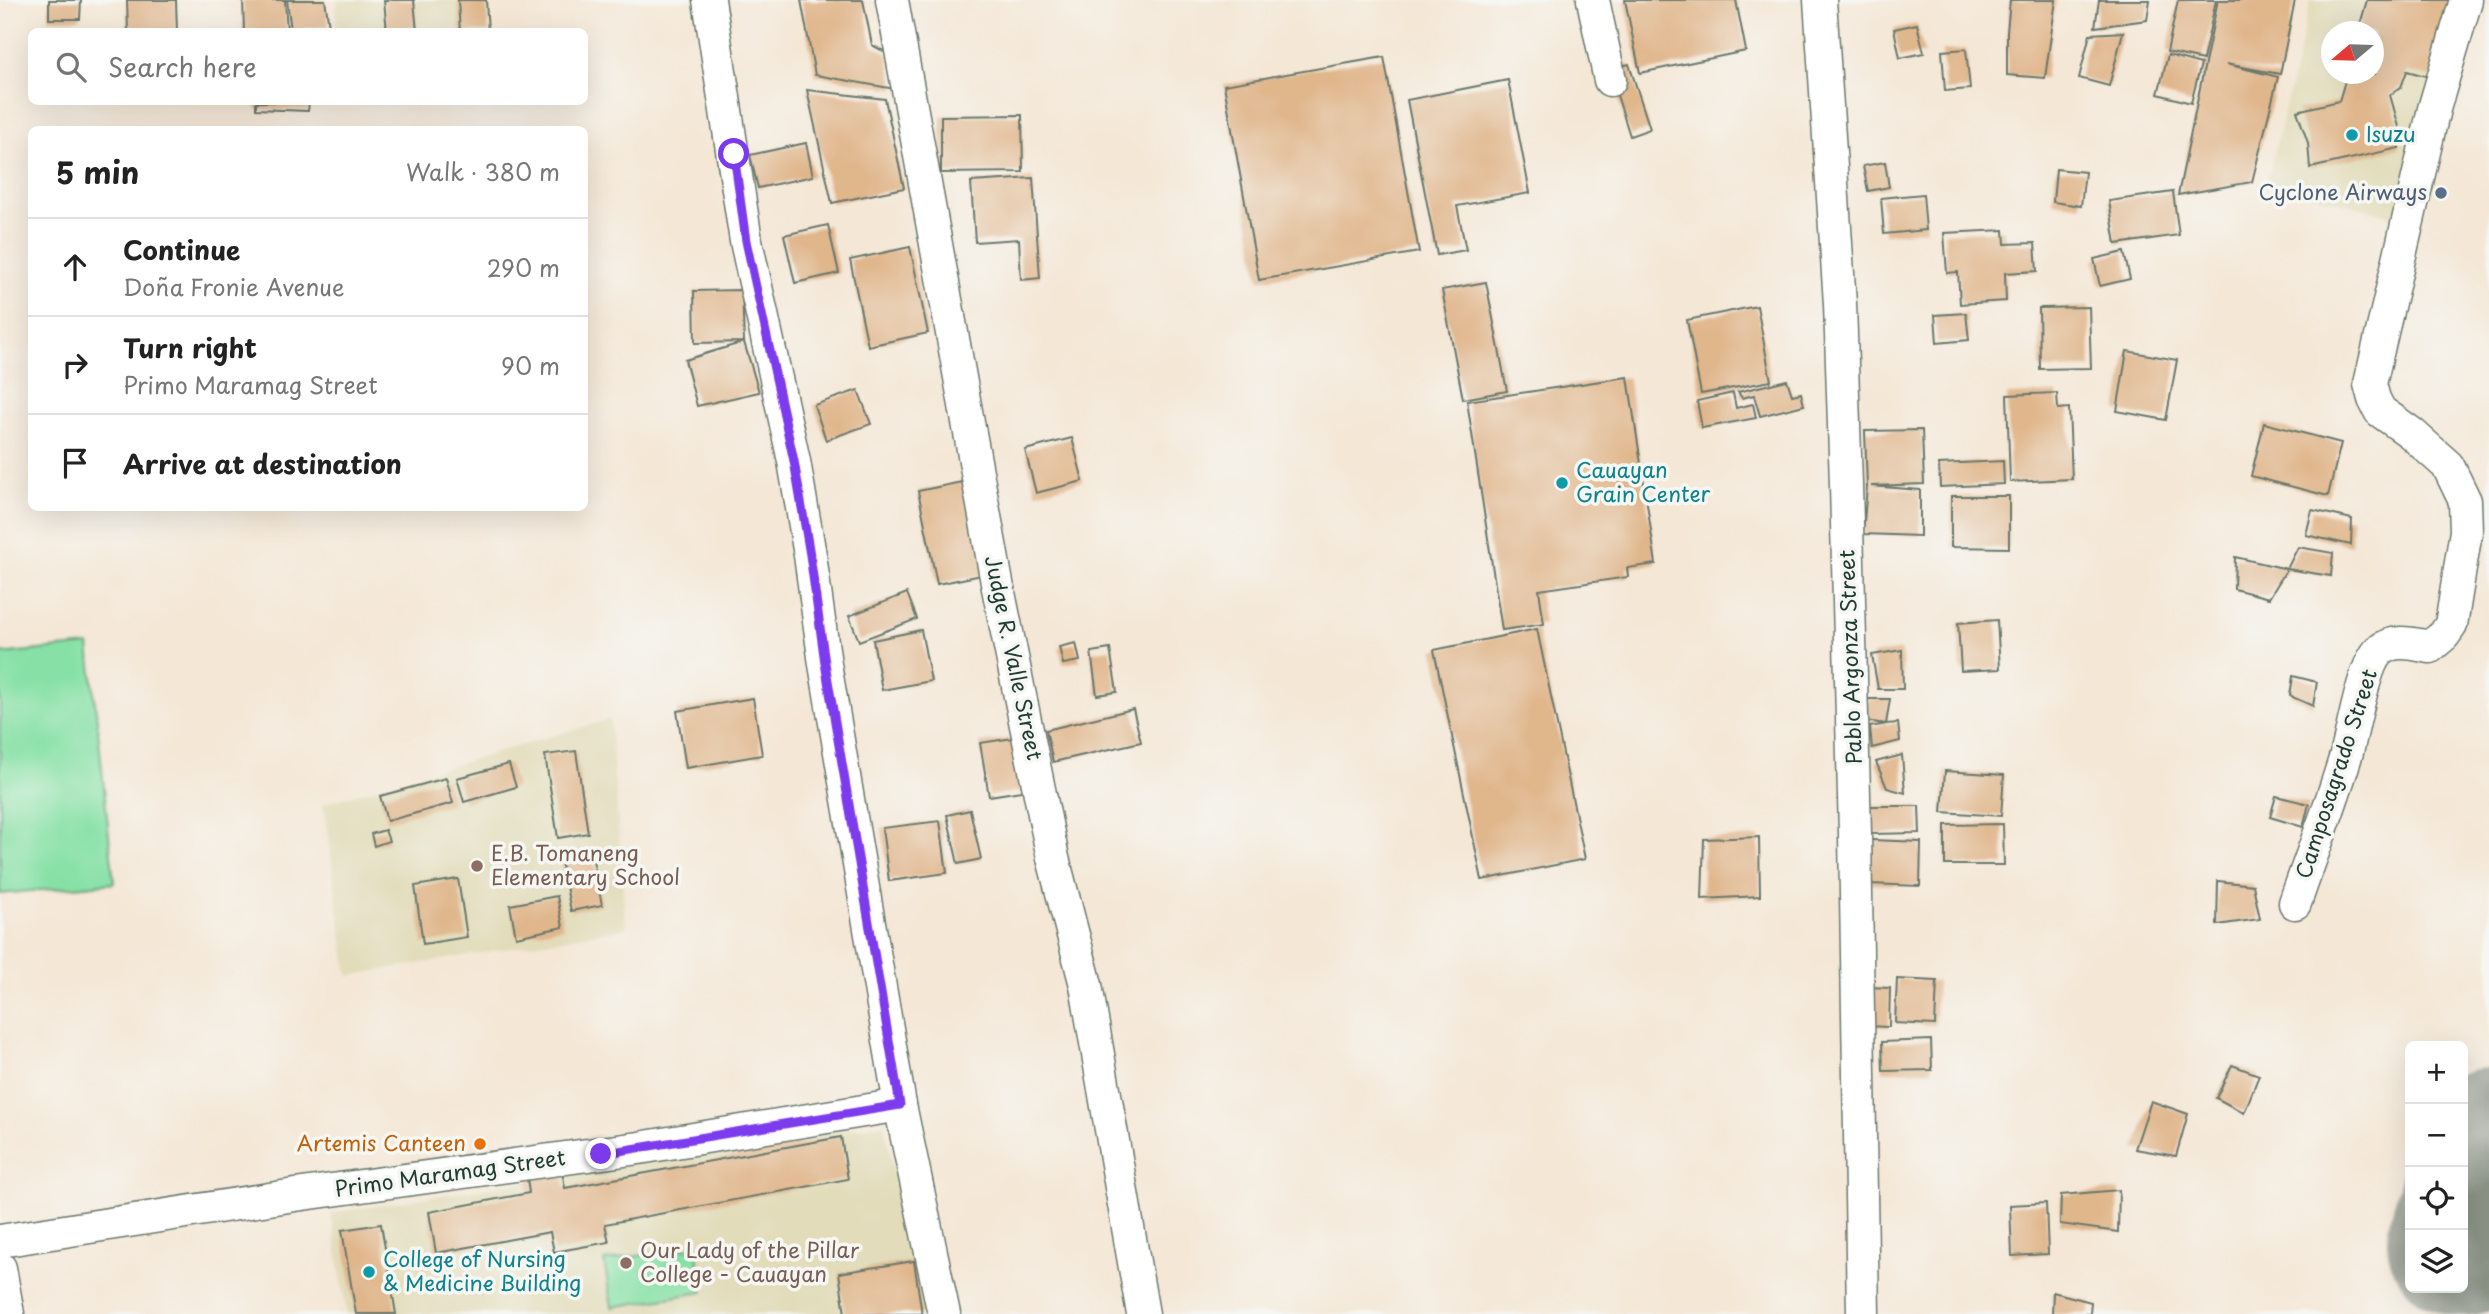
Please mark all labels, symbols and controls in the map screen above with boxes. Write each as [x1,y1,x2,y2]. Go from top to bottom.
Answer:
north arrow [2321,21,2384,84]
search box [28,28,588,105]
text: Search here [108,47,257,86]
icon: search [52,48,90,86]
place label: Isuzu [2366,117,2416,149]
marker: Isuzu [2344,127,2360,143]
route start [718,138,749,169]
text: 5 min [56,149,139,194]
text: Walk · 380 m [406,154,560,189]
place label: Cyclone Airways [2258,175,2427,207]
marker: Cyclone Airways [2433,185,2449,201]
text: Continue [123,230,240,269]
icon: ahead [56,248,94,286]
text: 290 m [487,250,560,285]
text: Doña Fronie Avenue [123,269,345,304]
text: Turn right [123,328,257,367]
icon: right [56,346,94,384]
text: 90 m [501,348,560,383]
text: Primo Maramag Street [123,367,378,402]
icon: arrive [56,444,94,482]
text: Arrive at destination [123,444,402,483]
place label: Cauayan Grain Center [1576,453,1711,509]
marker: Cauayan Grain Center [1554,475,1570,491]
street label: Pablo Argonza Street [1829,549,1869,765]
street label: Judge R. Valle Street [978,552,1052,763]
street label: Camposagrado Street [2286,664,2384,882]
place label: E.B. Tomaneng Elementary School [491,836,680,892]
marker: E.B. Tomaneng Elementary School [469,858,485,874]
map controls [2405,1041,2468,1293]
button: + [2405,1041,2468,1104]
button: − [2405,1104,2468,1167]
place label: Artemis Canteen [297,1126,466,1158]
marker: Artemis Canteen [472,1136,488,1152]
route end [585,1138,616,1169]
street label: Primo Maramag Street [332,1140,567,1204]
button: locate [2405,1167,2468,1230]
button: layers [2405,1230,2468,1293]
place label: Our Lady of the Pillar College - Cauayan [640,1233,860,1289]
place label: College of Nursing & Medicine Building [383,1242,581,1298]
marker: Our Lady of the Pillar College - Cauayan [618,1255,634,1271]
marker: College of Nursing & Medicine Building [361,1264,377,1280]

